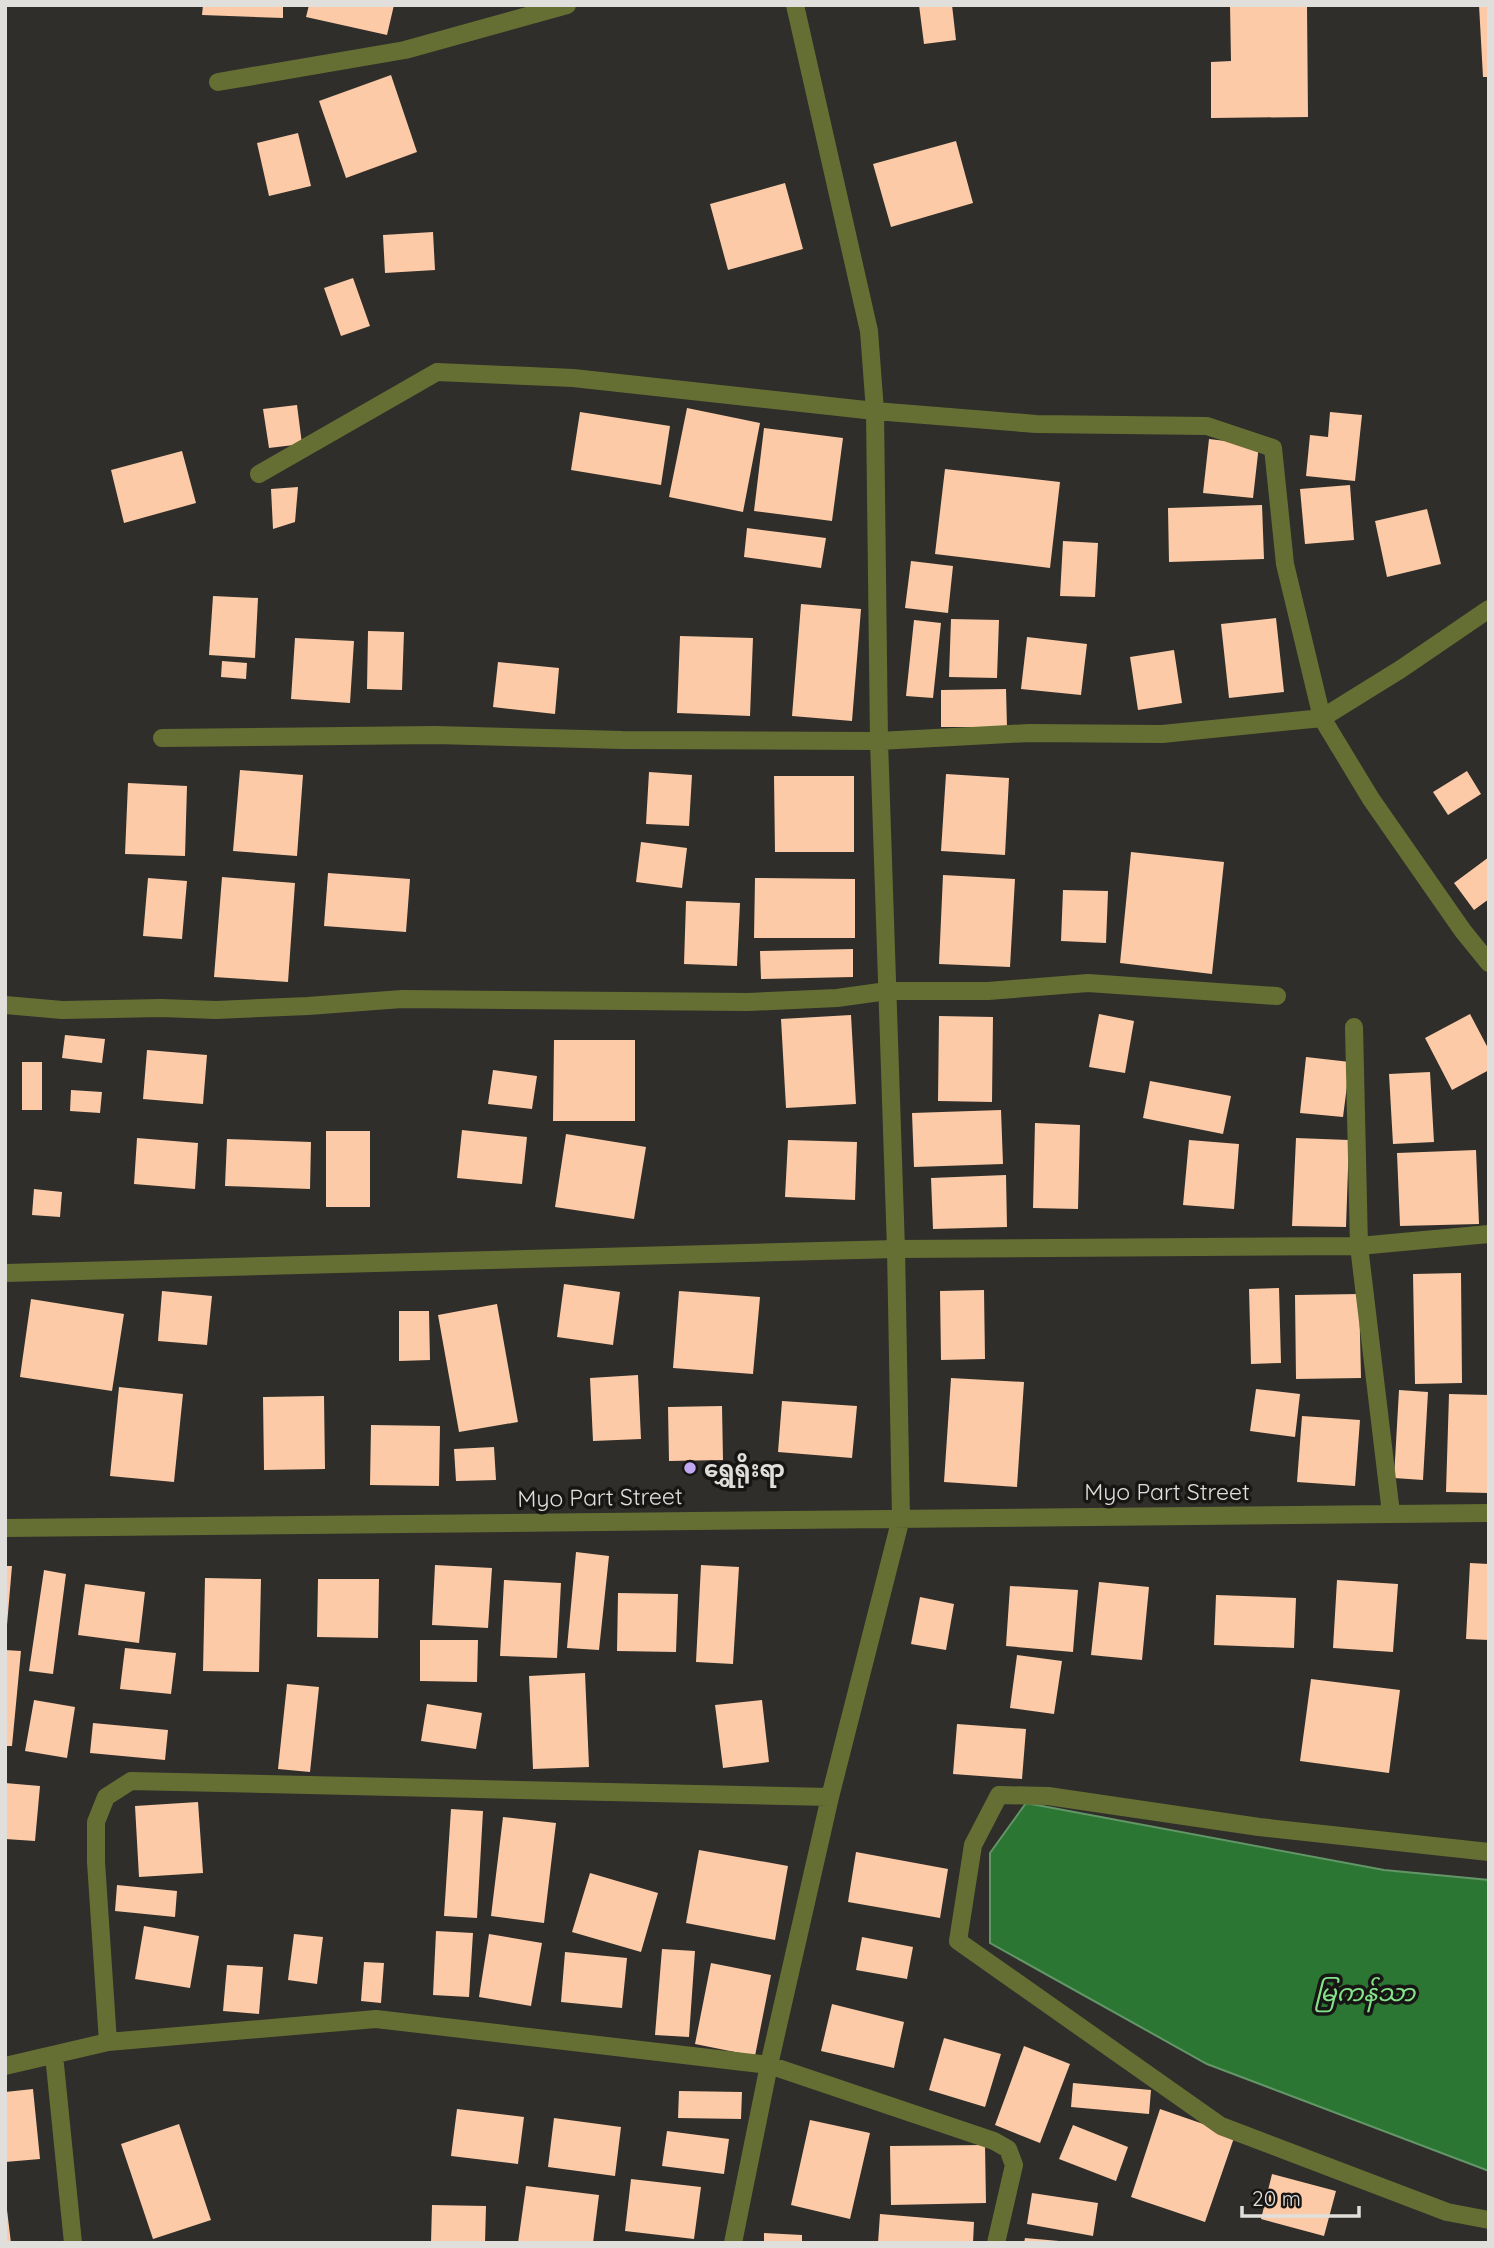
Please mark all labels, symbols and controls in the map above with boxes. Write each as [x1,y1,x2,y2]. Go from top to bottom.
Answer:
place label: ရွှေရိုးရာ [704,1453,785,1488]
marker: ရွှေရိုးရာ [682,1460,698,1476]
street label: Myo Part Street [1084,1477,1250,1506]
street label: Myo Part Street [517,1481,683,1513]
water label: မြကန်သာ [1315,1976,1416,2013]
scale bar [1242,2174,1359,2218]
text: 20 m [1252,2185,1301,2211]

